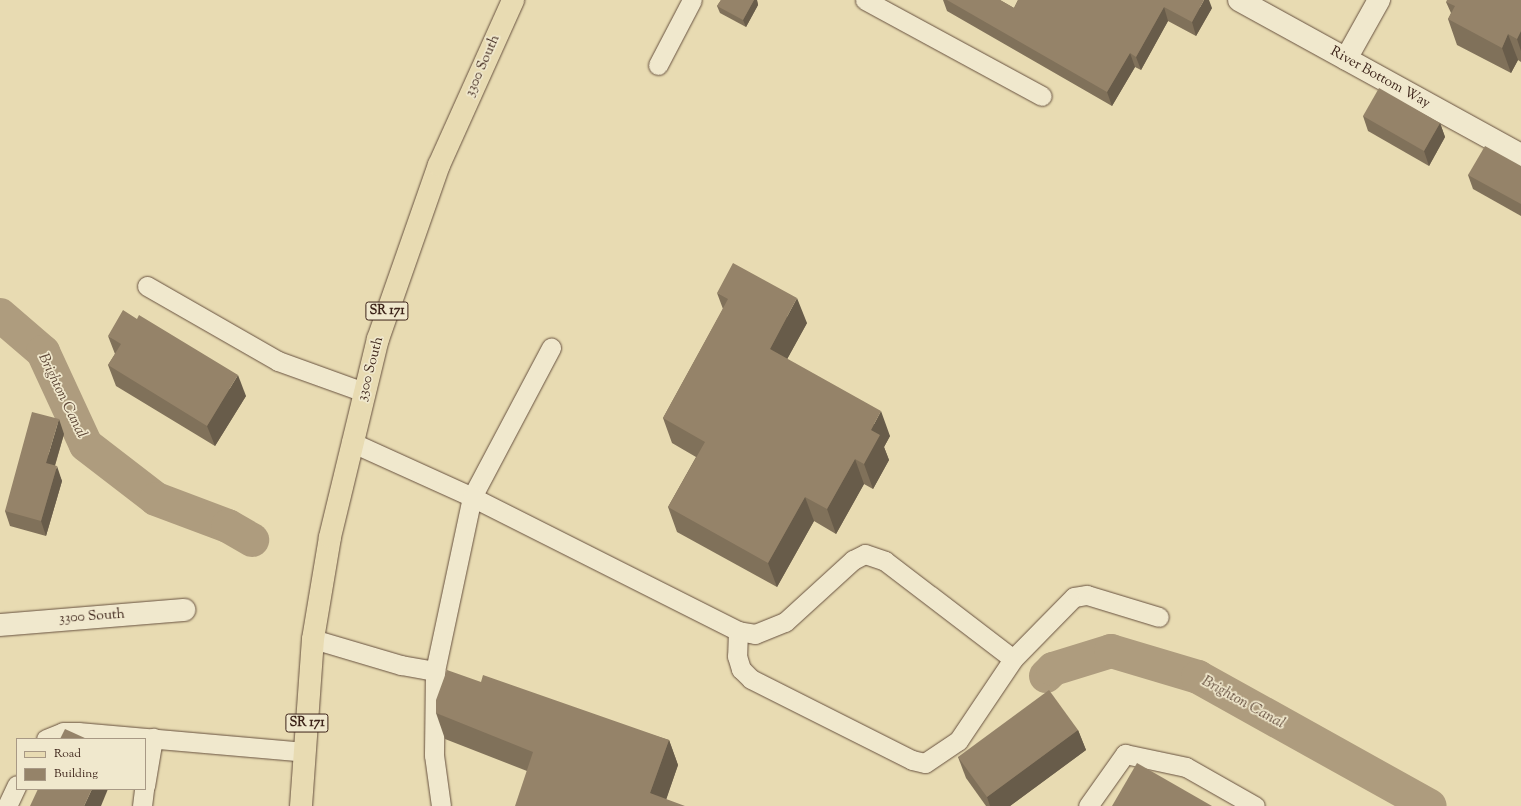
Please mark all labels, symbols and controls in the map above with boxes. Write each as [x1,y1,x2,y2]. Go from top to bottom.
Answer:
street label: 3300 South [462,32,504,100]
street label: River Bottom Way [1327,44,1433,112]
road number: SR 171 [365,300,409,322]
street label: 3300 South [354,335,388,403]
water label: Brighton Canal [34,351,90,441]
street label: 3300 South [58,606,126,628]
water label: Brighton Canal [1198,673,1288,733]
road number: SR 171 [285,712,329,734]
legend [16,738,146,790]
text: Road [54,745,81,763]
text: Building [54,765,98,783]

